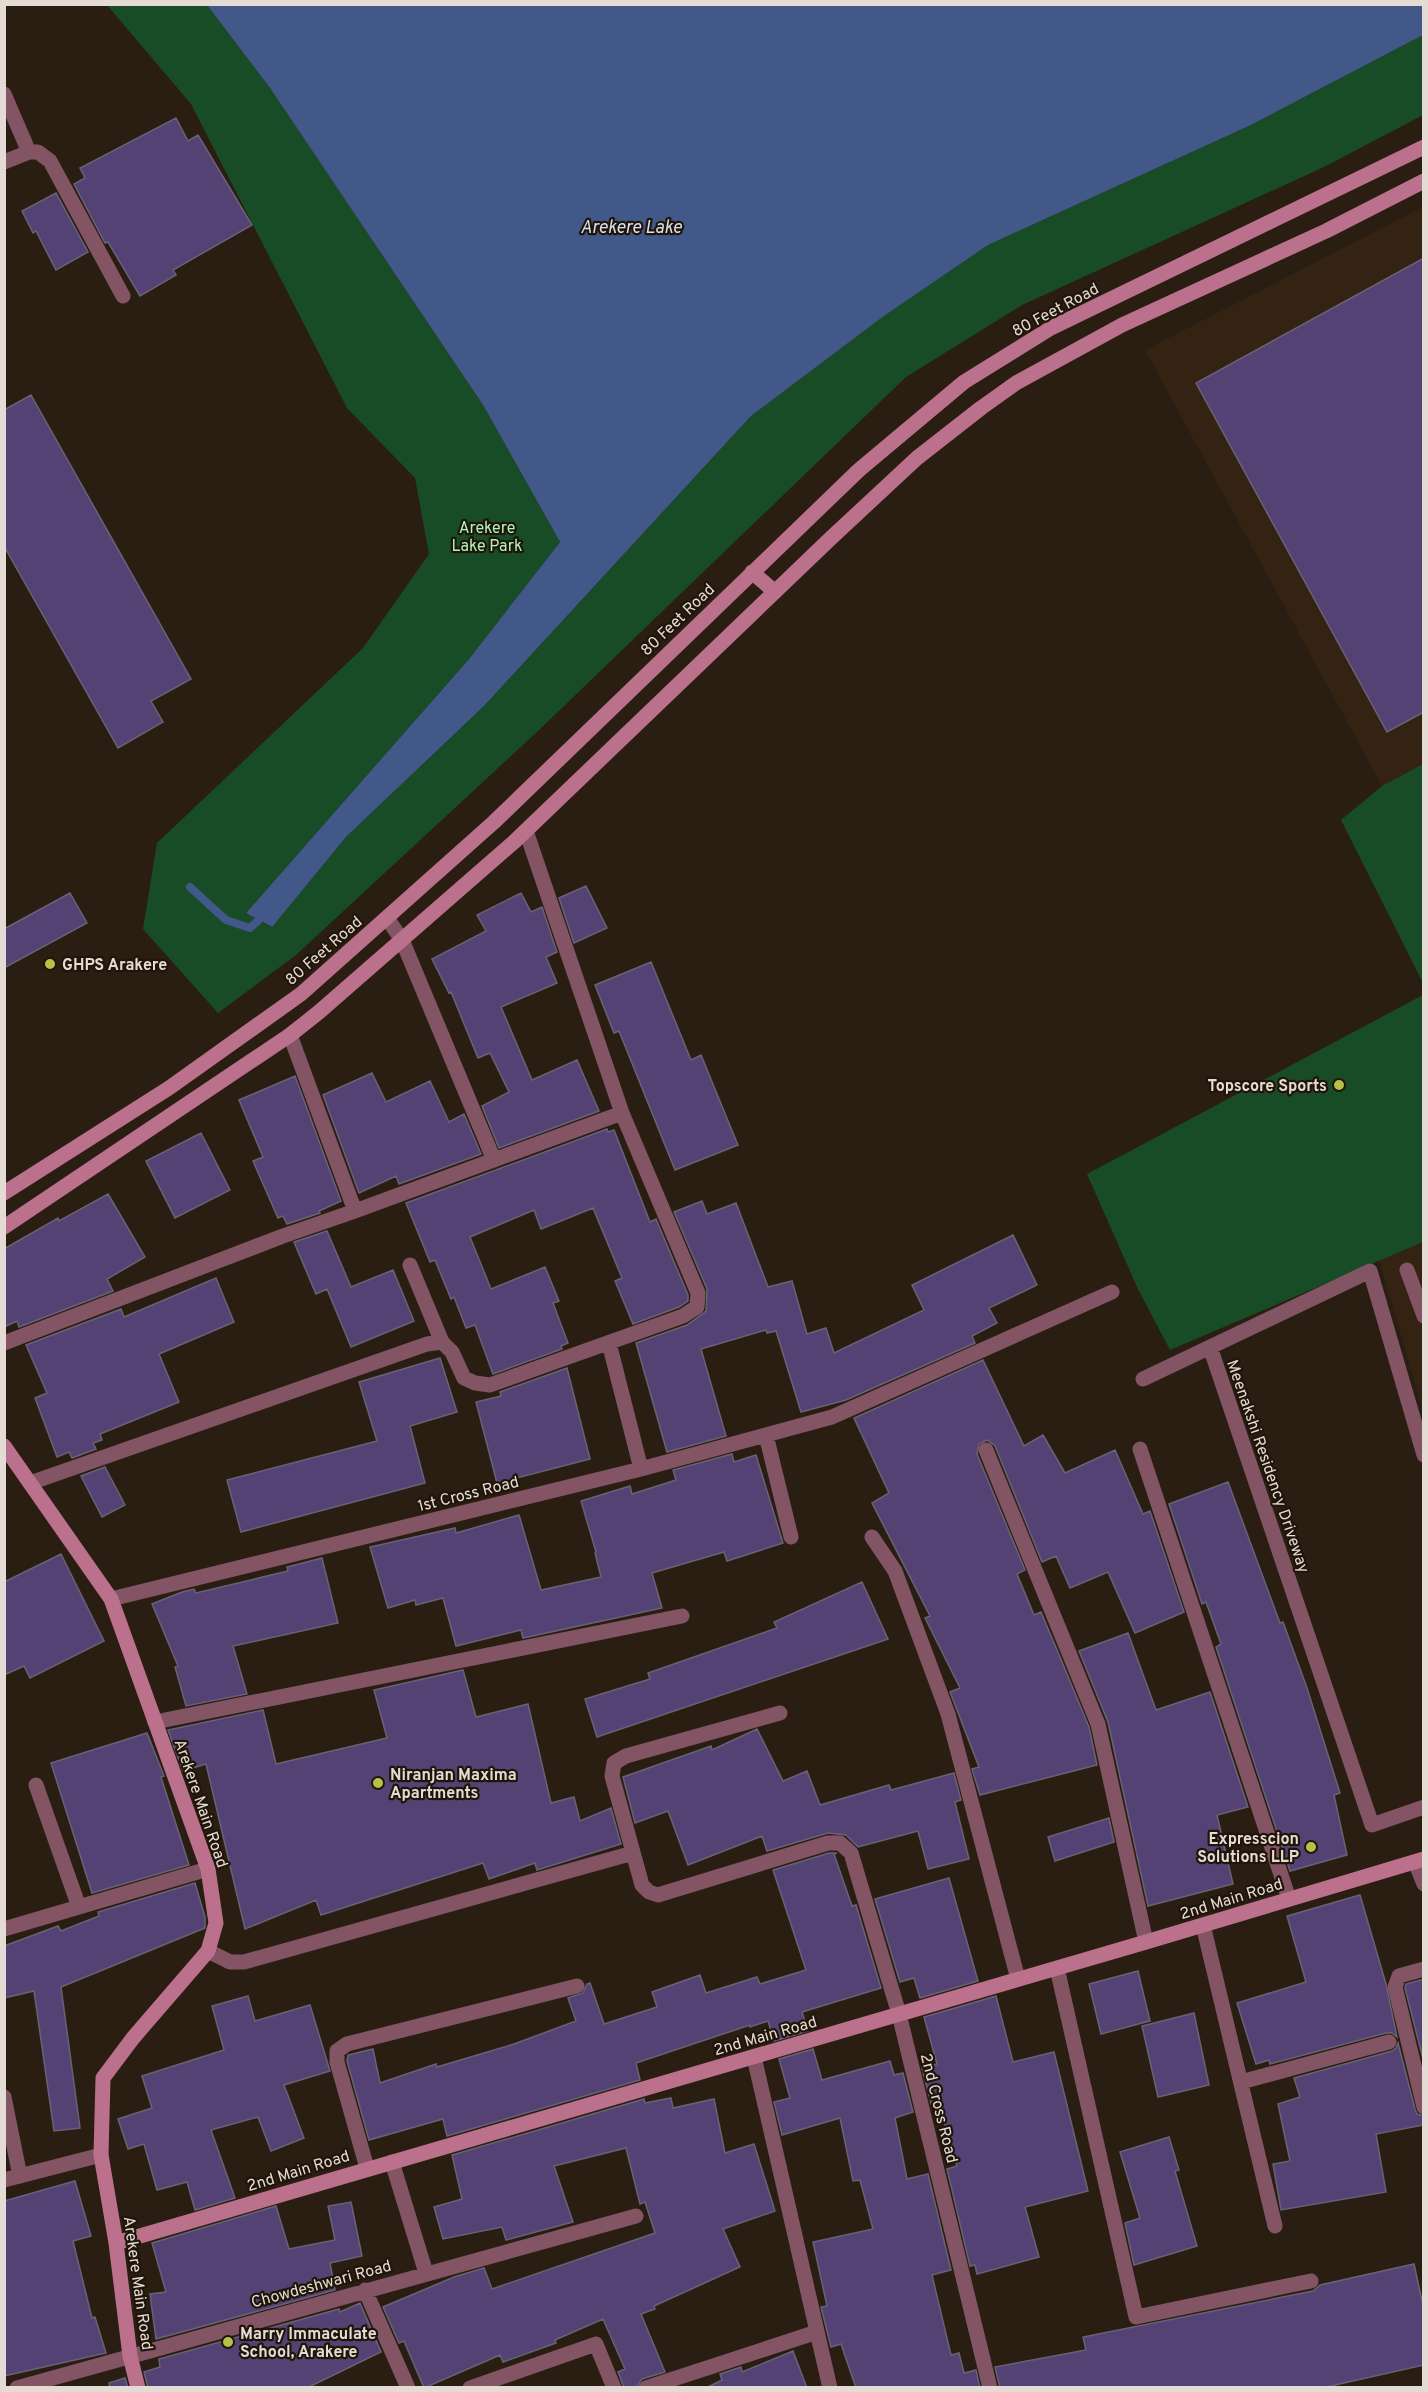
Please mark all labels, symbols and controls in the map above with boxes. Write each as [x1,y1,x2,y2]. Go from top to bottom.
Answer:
water label: Arekere Lake [580,217,683,240]
street label: 80 Feet Road [1009,280,1103,342]
park label: Arekere Lake Park [452,519,522,557]
street label: 80 Feet Road [637,580,720,661]
street label: 80 Feet Road [282,913,367,990]
place label: GHPS Arakere [62,956,167,976]
marker: GHPS Arakere [43,957,57,971]
place label: Topscore Sports [1207,1077,1327,1097]
marker: Topscore Sports [1332,1078,1346,1092]
street label: Meenakshi Residency Driveway [1221,1357,1313,1576]
street label: 1st Cross Road [416,1473,521,1517]
street label: Arekere Main Road [169,1737,232,1871]
place label: Niranjan Maxima Apartments [390,1766,517,1804]
marker: Niranjan Maxima Apartments [371,1776,385,1790]
place label: Expresscion Solutions LLP [1197,1830,1299,1868]
marker: Expresscion Solutions LLP [1304,1840,1318,1854]
street label: 2nd Main Road [1178,1875,1285,1925]
street label: 2nd Main Road [712,2013,819,2061]
street label: 2nd Cross Road [915,2051,961,2166]
street label: 2nd Main Road [245,2147,352,2197]
street label: Arekere Main Road [118,2215,156,2351]
street label: Chowdeshwari Road [249,2257,394,2313]
place label: Marry Immaculate School, Arakere [240,2325,377,2363]
marker: Marry Immaculate School, Arakere [221,2335,235,2349]

